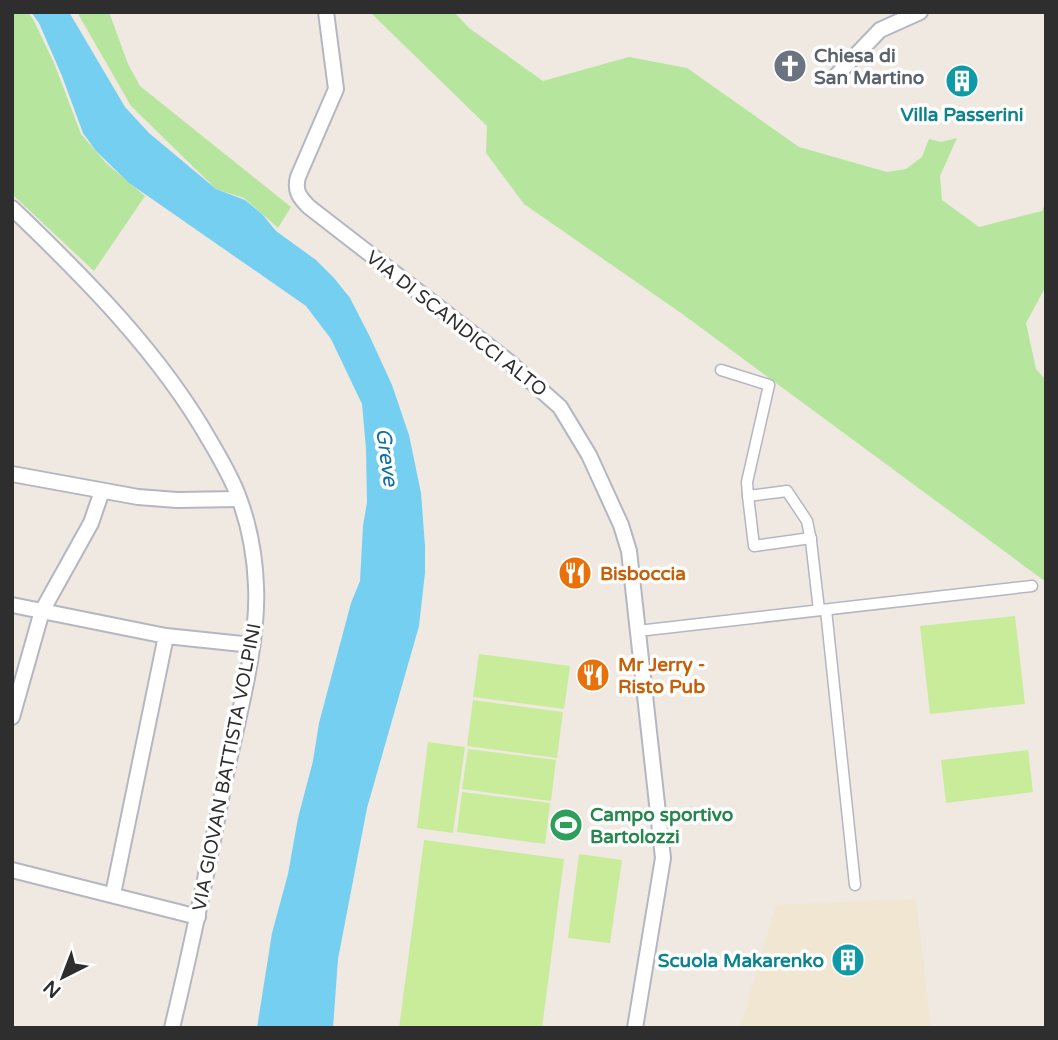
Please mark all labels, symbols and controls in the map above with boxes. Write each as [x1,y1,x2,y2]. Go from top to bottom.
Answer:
place label: Chiesa di San Martino [814,45,924,89]
church icon: Chiesa di San Martino [771,47,809,85]
building icon: Villa Passerini [943,62,981,100]
place label: Villa Passerini [900,104,1024,126]
street label: VIA DI SCANDICCI ALTO [362,246,551,401]
water label: Greve [370,426,403,489]
restaurant icon: Bisboccia [556,554,594,592]
place label: Bisboccia [600,563,686,585]
street label: VIA GIOVAN BATTISTA VOLPINI [188,621,266,913]
place label: Mr Jerry - Risto Pub [618,654,705,698]
restaurant icon: Mr Jerry - Risto Pub [574,656,612,694]
place label: Campo sportivo Bartolozzi [590,804,733,848]
sports icon: Campo sportivo Bartolozzi [547,806,585,844]
building icon: Scuola Makarenko [829,941,867,979]
north arrow [28,942,98,1012]
place label: Scuola Makarenko [658,950,824,972]
text: N [39,976,65,1002]

